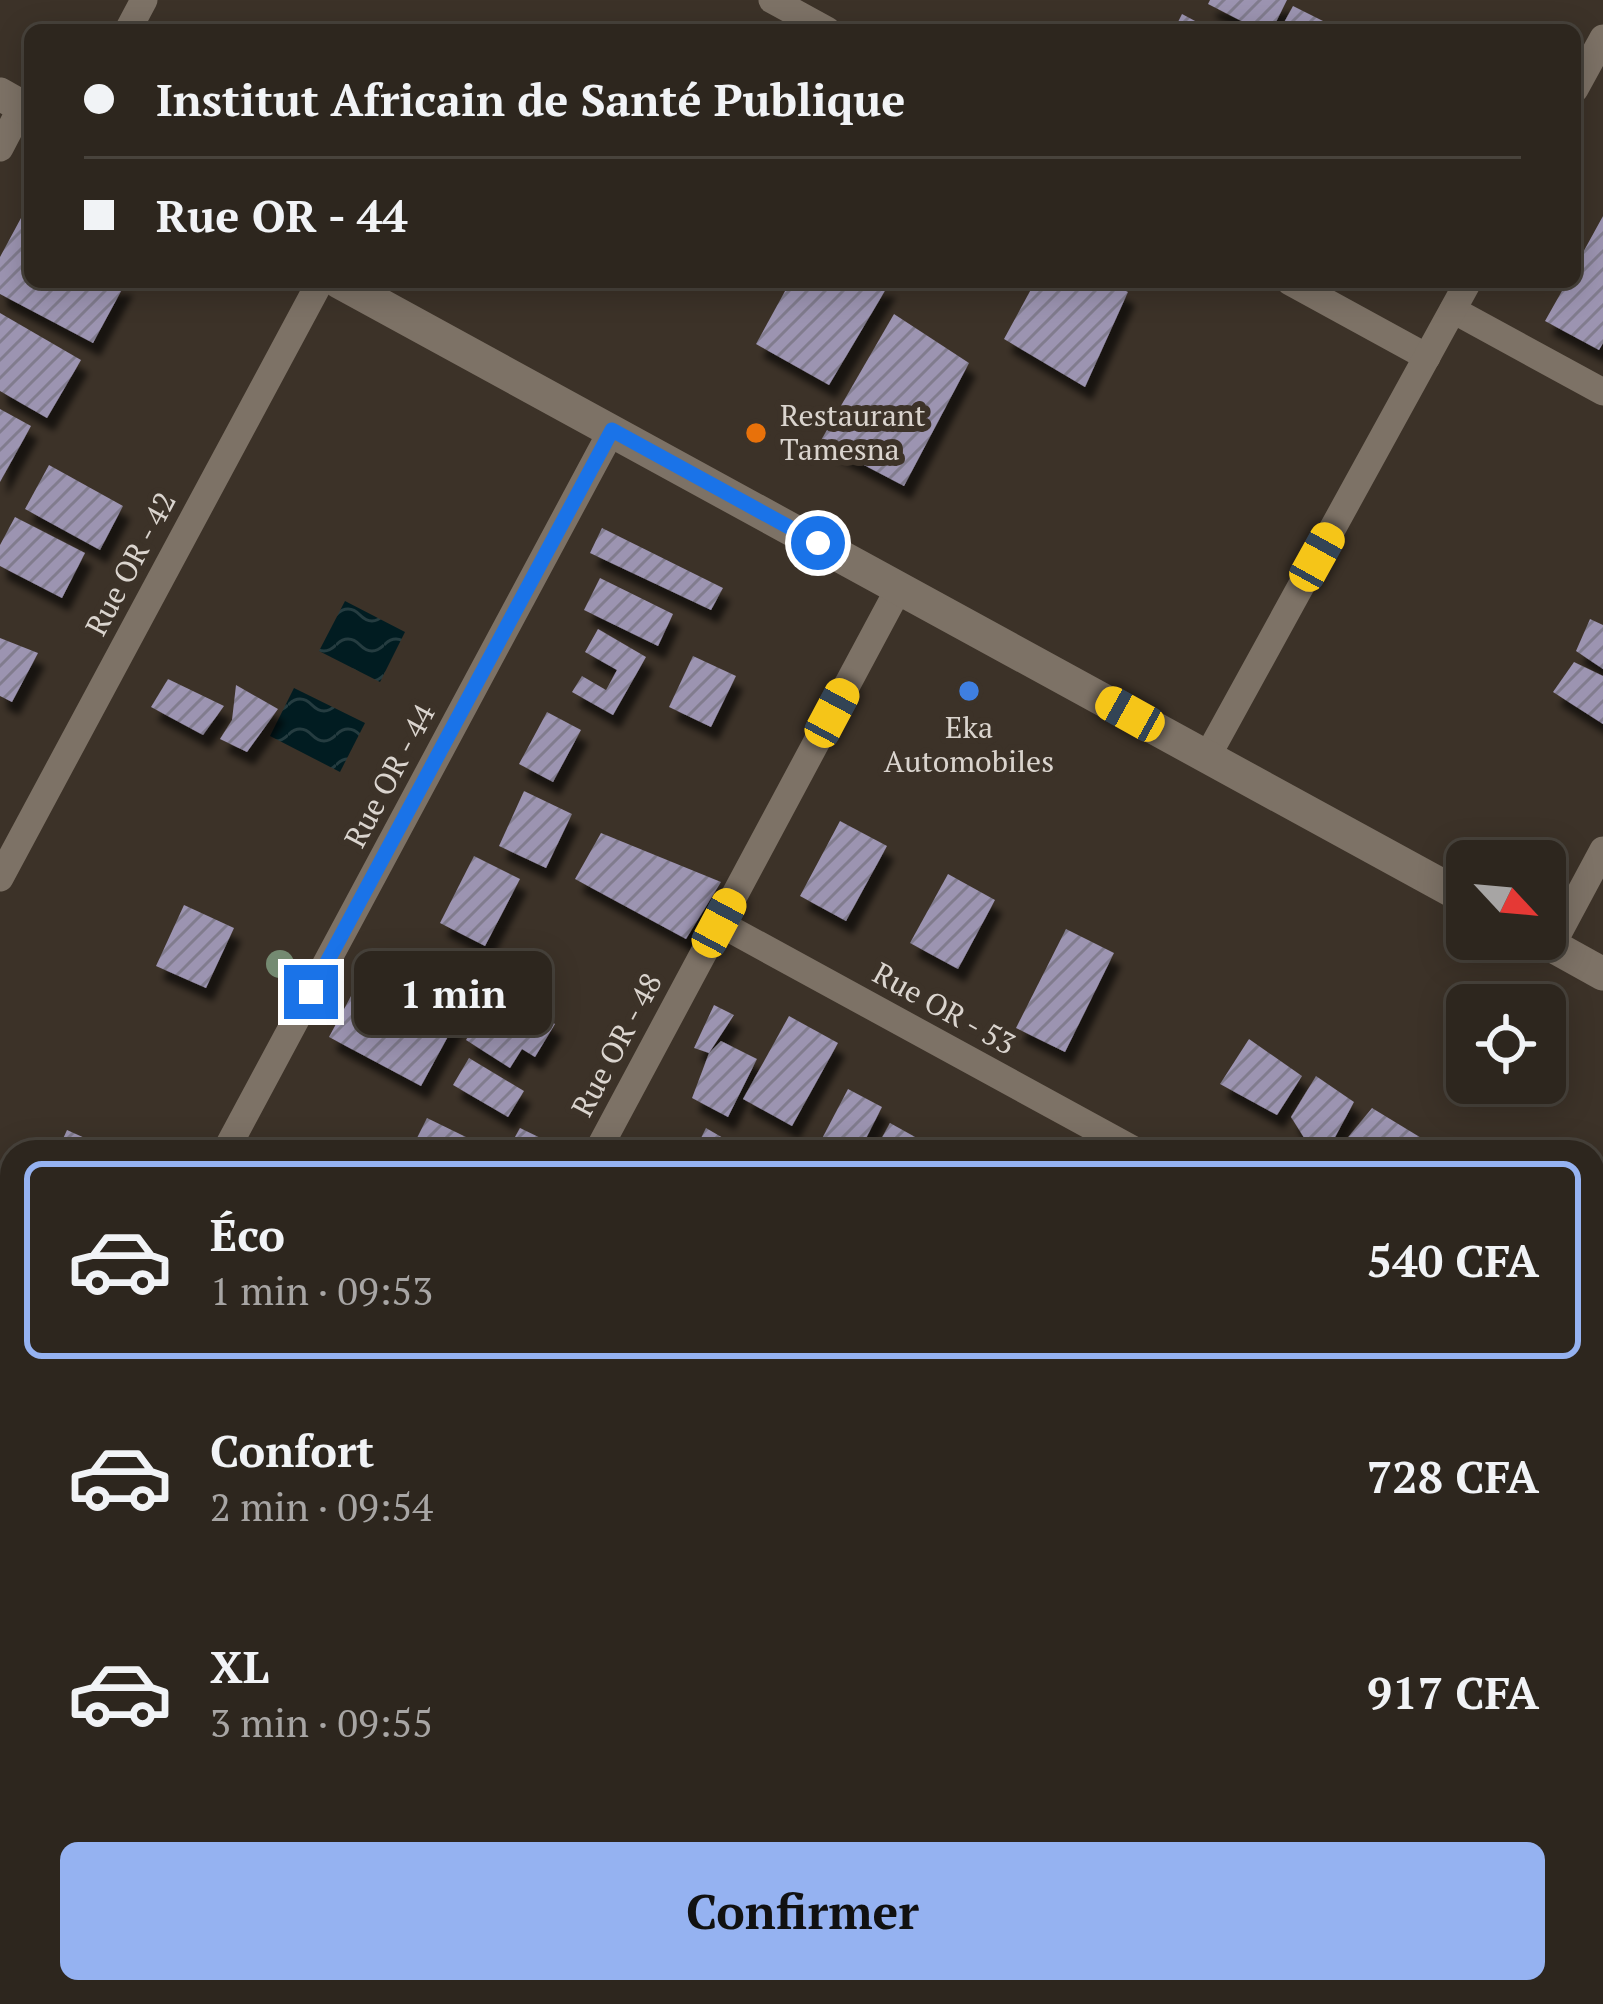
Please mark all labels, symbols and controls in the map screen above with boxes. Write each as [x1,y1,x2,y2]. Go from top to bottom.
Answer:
text: Institut Africain de Santé Publique [156,69,905,129]
text: Rue OR - 44 [156,185,408,245]
place label: Restaurant Tamesna [780,395,926,469]
marker: Restaurant Tamesna [743,420,769,446]
street label: Rue OR - 42 [76,485,185,642]
route start [791,516,845,570]
car [1284,517,1350,597]
car [799,673,865,753]
marker: Eka Automobiles [956,678,982,704]
car [1090,681,1170,747]
street label: Rue OR - 44 [335,697,444,854]
place label: Eka Automobiles [884,707,1054,781]
north arrow [1446,840,1566,960]
map controls [1446,840,1566,1104]
car [686,883,752,963]
callout: 1 min [353,950,551,1034]
street label: Rue OR - 53 [866,953,1023,1064]
route end [284,965,338,1019]
street label: Rue OR - 48 [562,966,671,1123]
text: 1 min [400,967,506,1019]
button: locate [1446,984,1566,1104]
text: Éco [210,1204,285,1264]
icon: car [66,1206,174,1314]
text: 540 CFA [1367,1230,1539,1290]
text: 1 min · 09:53 [210,1264,433,1316]
text: Confort [210,1420,374,1480]
icon: car [66,1422,174,1530]
text: 728 CFA [1367,1446,1539,1506]
text: 2 min · 09:54 [210,1480,433,1532]
text: XL [210,1636,269,1696]
icon: car [66,1638,174,1746]
text: 917 CFA [1367,1662,1539,1722]
text: 3 min · 09:55 [210,1696,433,1748]
button: Confirmer [60,1842,1545,1980]

